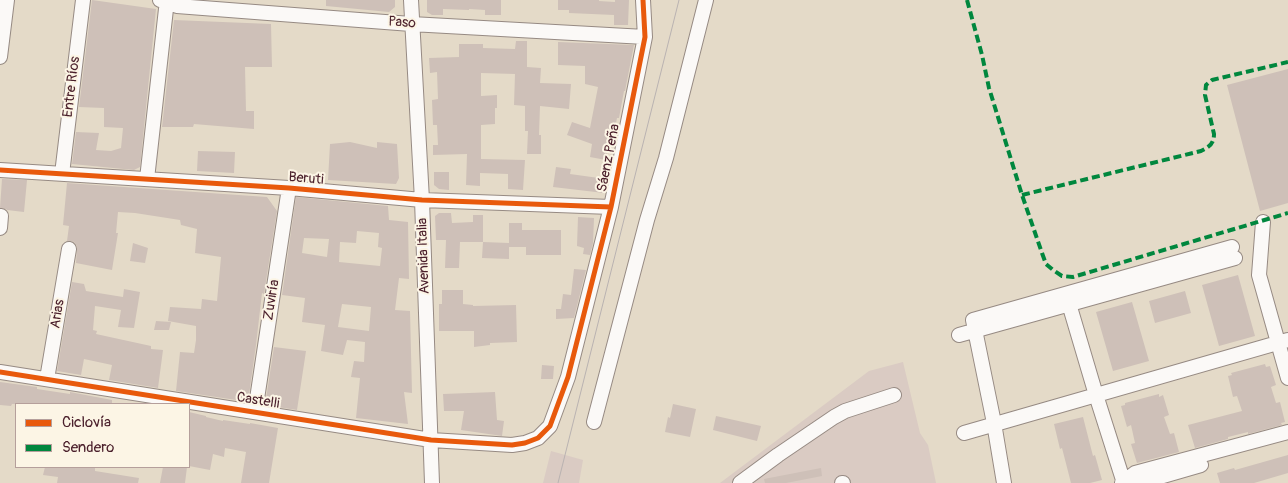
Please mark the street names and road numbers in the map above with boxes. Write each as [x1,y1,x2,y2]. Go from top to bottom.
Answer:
street label: Paso [388,14,416,32]
street label: Entre Ríos [60,56,84,118]
street label: Sáenz Peña [594,123,624,193]
street label: Beruti [288,169,324,189]
street label: Avenida Italia [414,218,434,294]
street label: Zuviría [261,279,283,321]
street label: Arias [47,298,69,330]
street label: Castelli [235,389,281,413]

